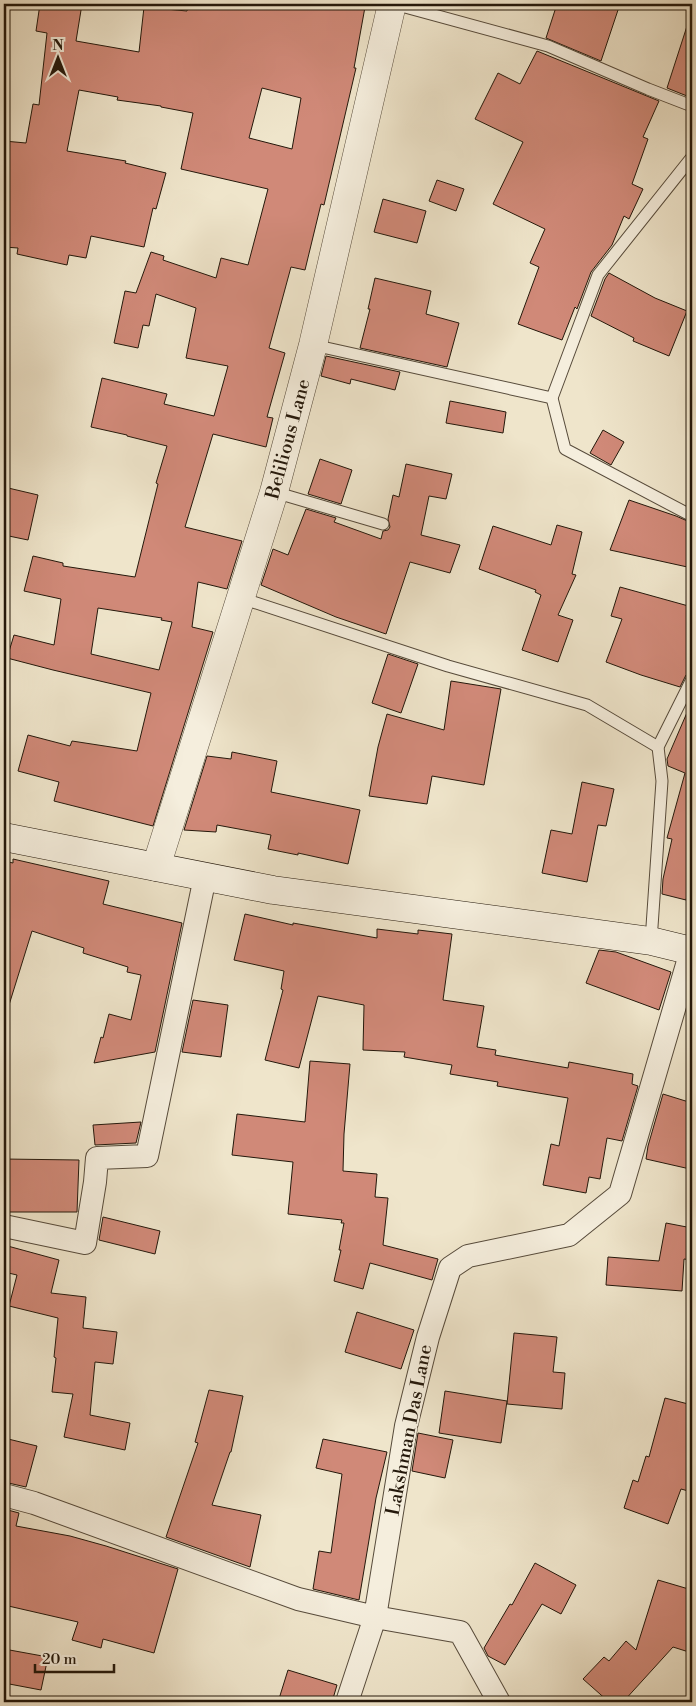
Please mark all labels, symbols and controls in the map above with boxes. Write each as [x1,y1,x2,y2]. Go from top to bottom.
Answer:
north arrow [32,32,82,82]
text: N [52,37,64,55]
street label: Belilious Lane [260,376,316,503]
street label: Lakshman Das Lane [381,1342,437,1518]
scale bar [35,1641,114,1673]
text: 20 m [42,1650,77,1669]

